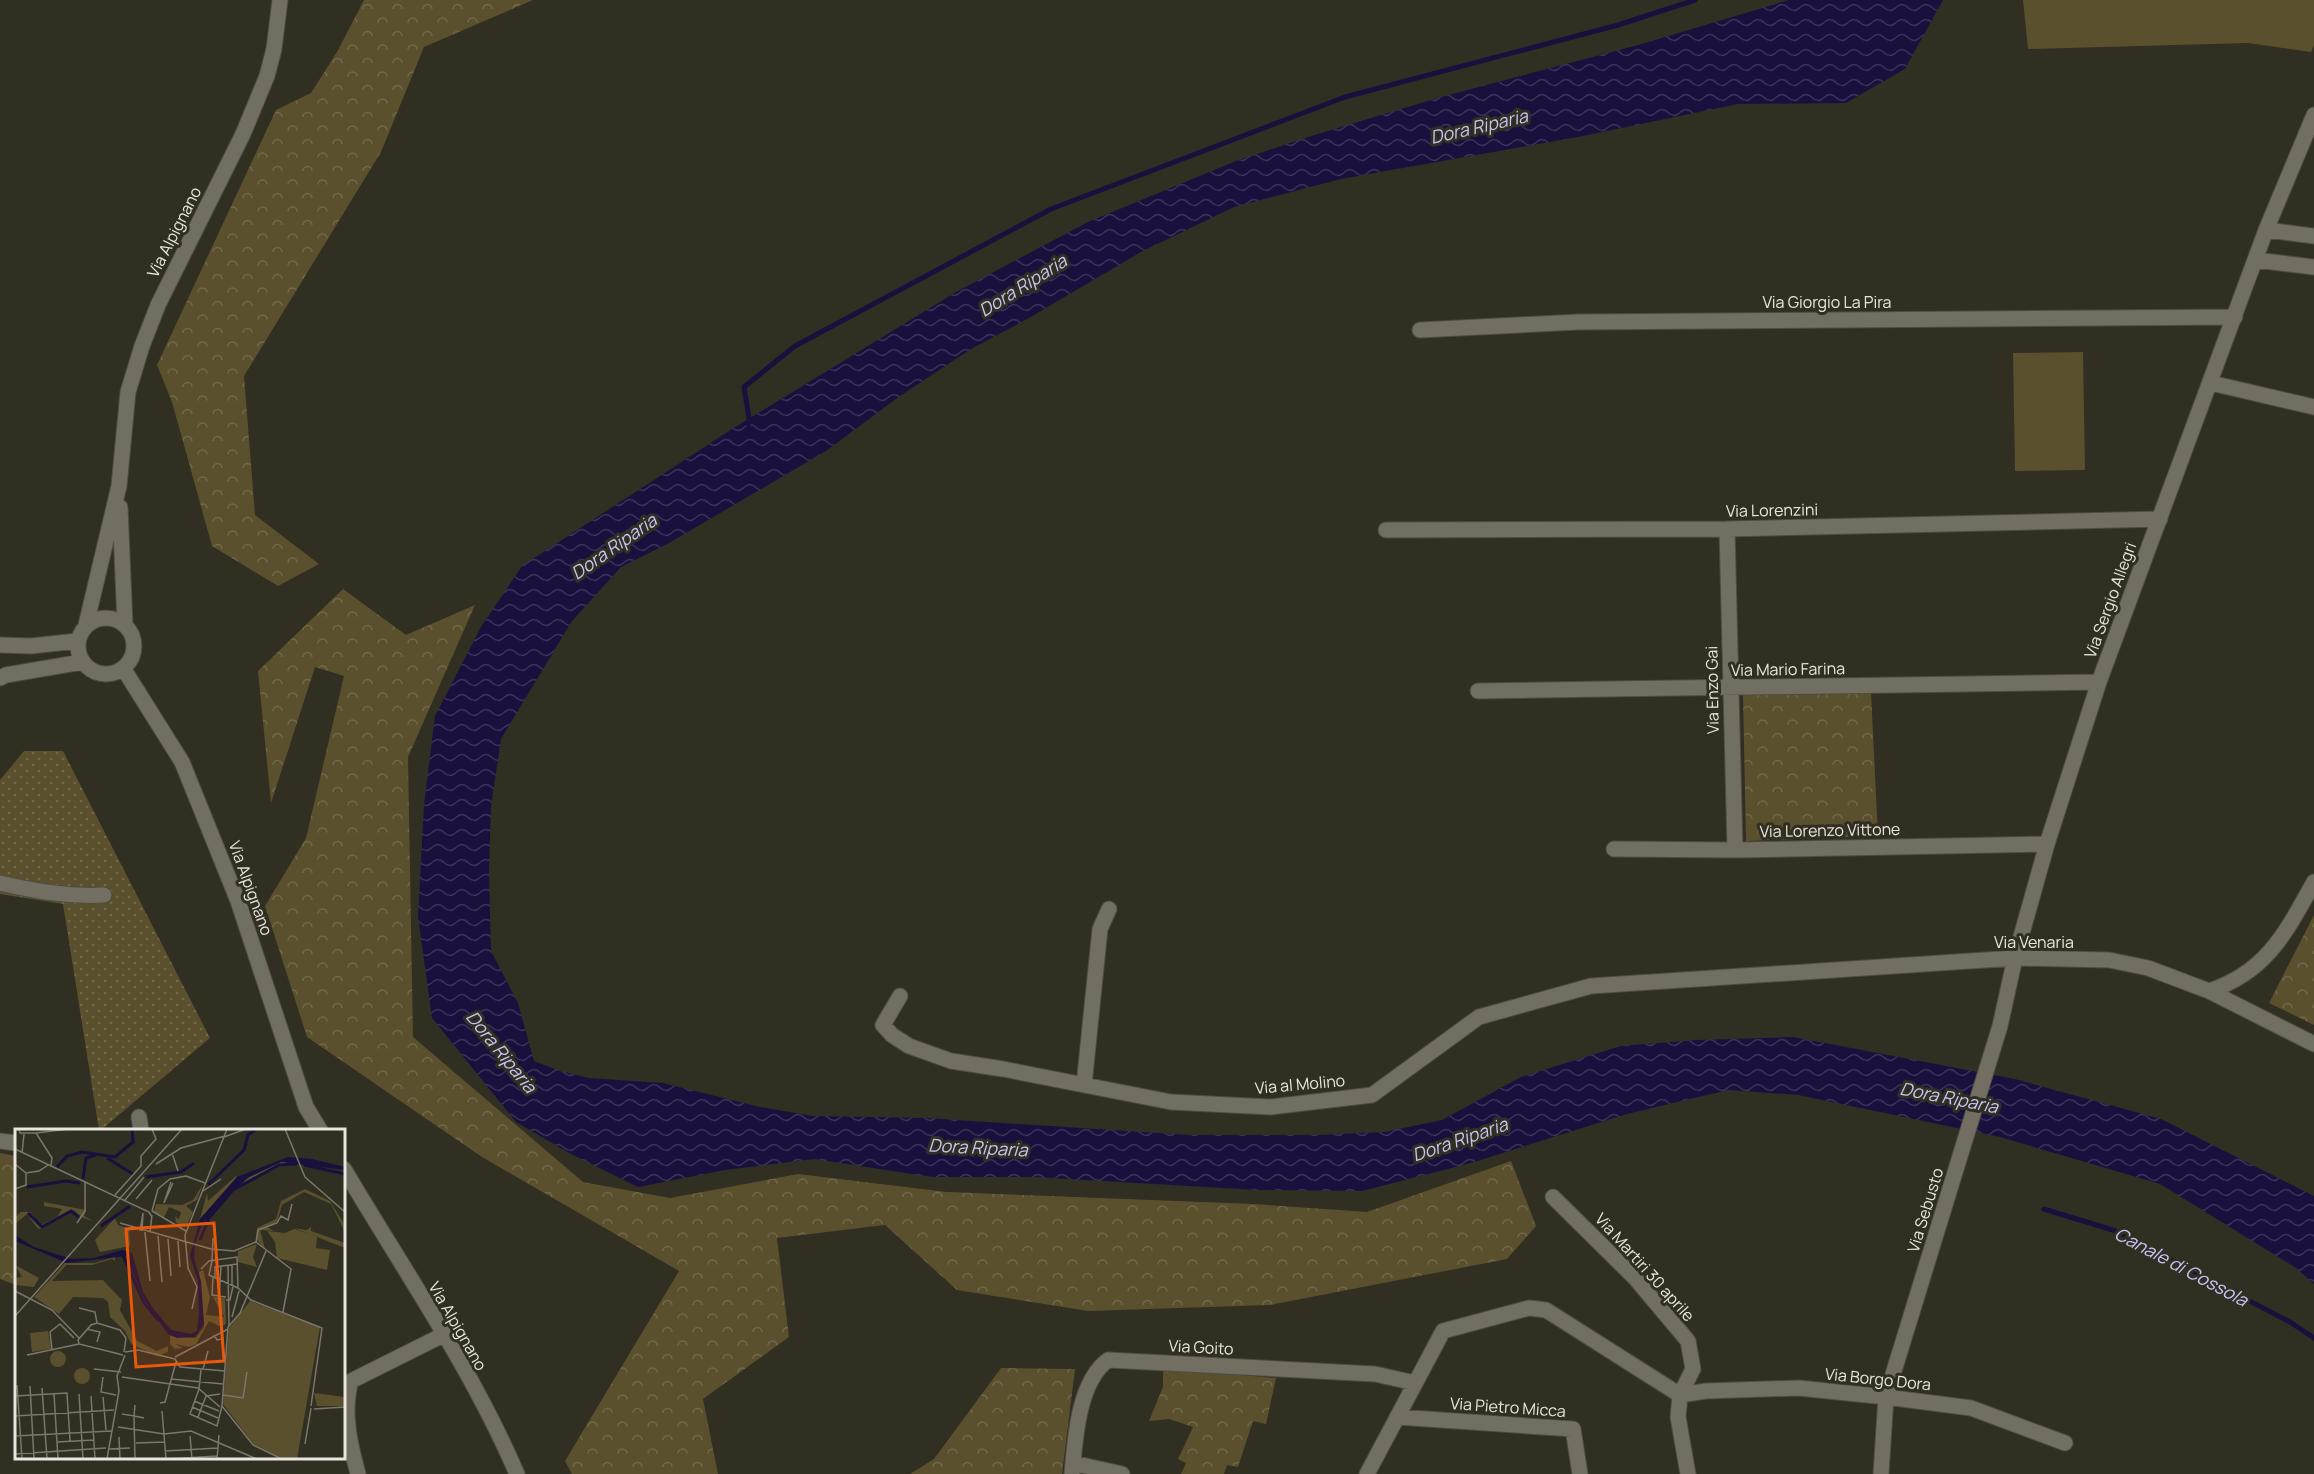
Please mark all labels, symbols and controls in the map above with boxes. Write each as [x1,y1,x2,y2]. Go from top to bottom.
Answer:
water label: Dora Riparia [1428,103,1531,149]
street label: Via Alpignano [142,183,206,281]
water label: Dora Riparia [974,248,1072,322]
street label: Via Giorgio La Pira [1763,291,1891,313]
street label: Via Lorenzini [1726,498,1818,522]
water label: Dora Riparia [566,507,662,585]
street label: Via Sergio Allegri [2079,539,2141,661]
street label: Via Enzo Gai [1700,646,1724,734]
street label: Via Mario Farina [1731,657,1845,681]
street label: Via Lorenzo Vittone [1759,818,1901,842]
street label: Via Alpignano [224,838,278,938]
street label: Via Venaria [1994,931,2074,953]
water label: Dora Riparia [461,1005,543,1098]
street label: Via al Molino [1254,1069,1346,1099]
water label: Dora Riparia [1898,1076,2001,1118]
water label: Dora Riparia [1409,1111,1511,1167]
inset map [15,1129,345,1459]
water label: Dora Riparia [928,1132,1029,1162]
street label: Via Sebusto [1902,1165,1948,1255]
street label: Via Martiri 30 aprile [1590,1208,1700,1326]
water label: Canale di Cossola [2111,1221,2253,1312]
street label: Via Alpignano [424,1278,492,1374]
street label: Via Goito [1168,1334,1234,1360]
street label: Via Borgo Dora [1824,1362,1932,1396]
street label: Via Pietro Micca [1449,1392,1567,1422]

